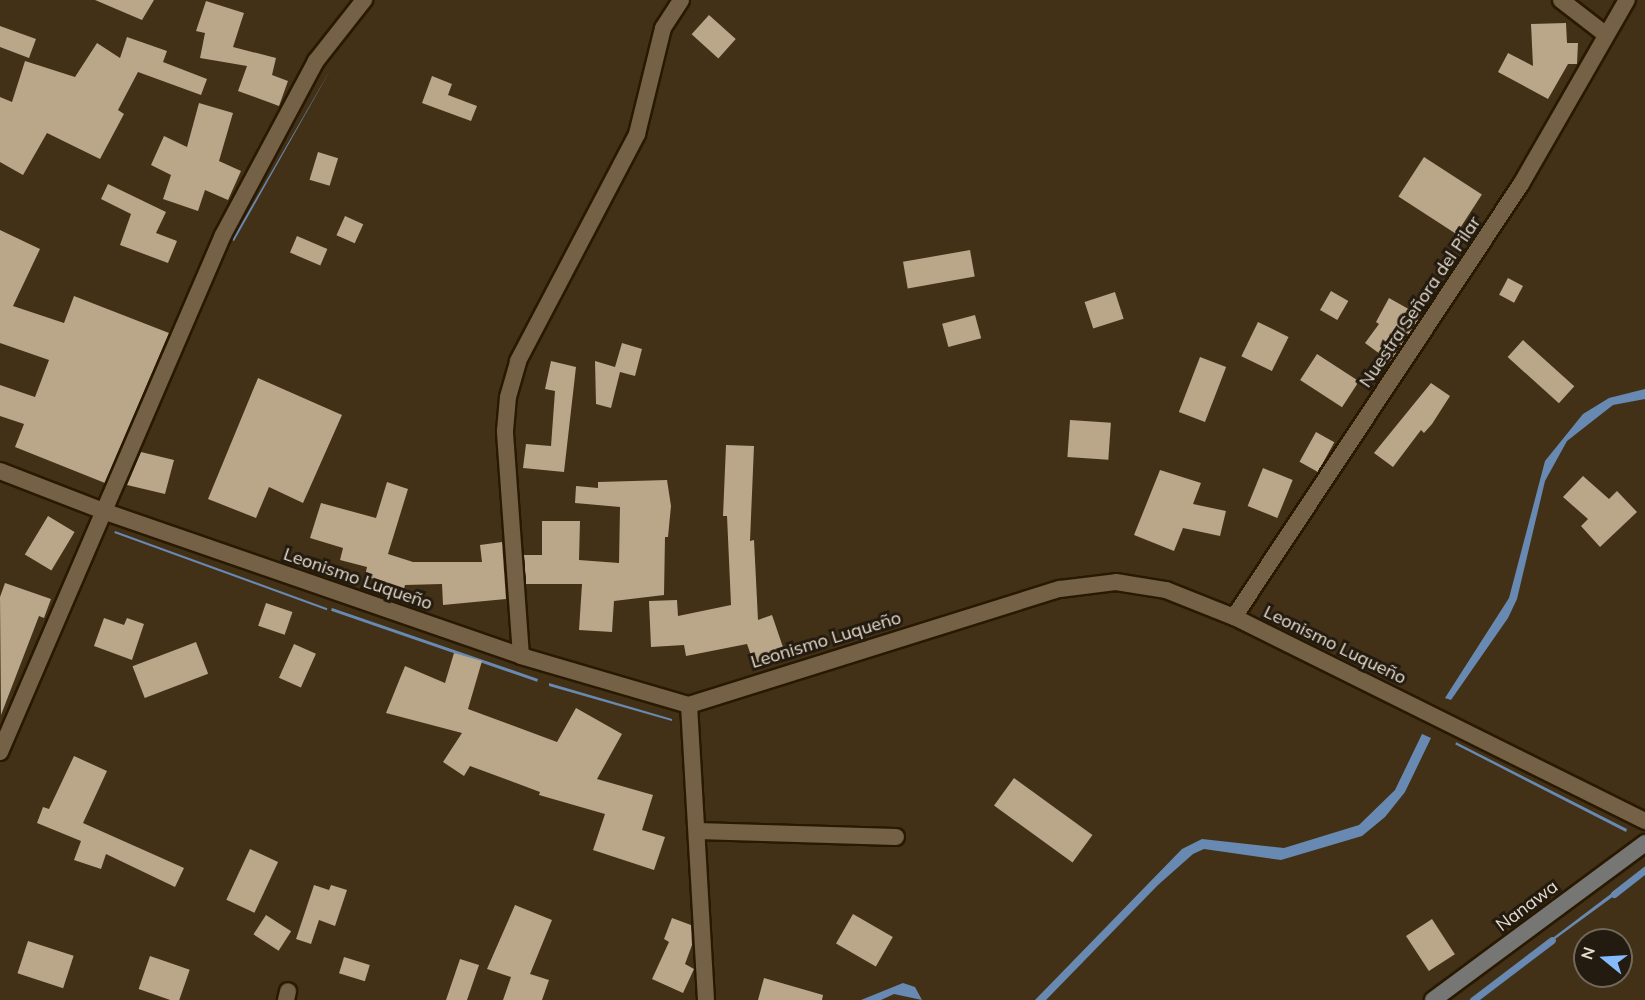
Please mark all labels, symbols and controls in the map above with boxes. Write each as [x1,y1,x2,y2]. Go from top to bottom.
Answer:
street label: Nuestra Señora del Pilar [1355,212,1485,392]
street label: Leonismo Luqueño [281,543,435,615]
street label: Leonismo Luqueño [1260,601,1410,689]
street label: Leonismo Luqueño [748,607,904,673]
street label: Nanawa [1492,876,1562,936]
north arrow [1573,928,1633,988]
text: N [1576,944,1599,962]

